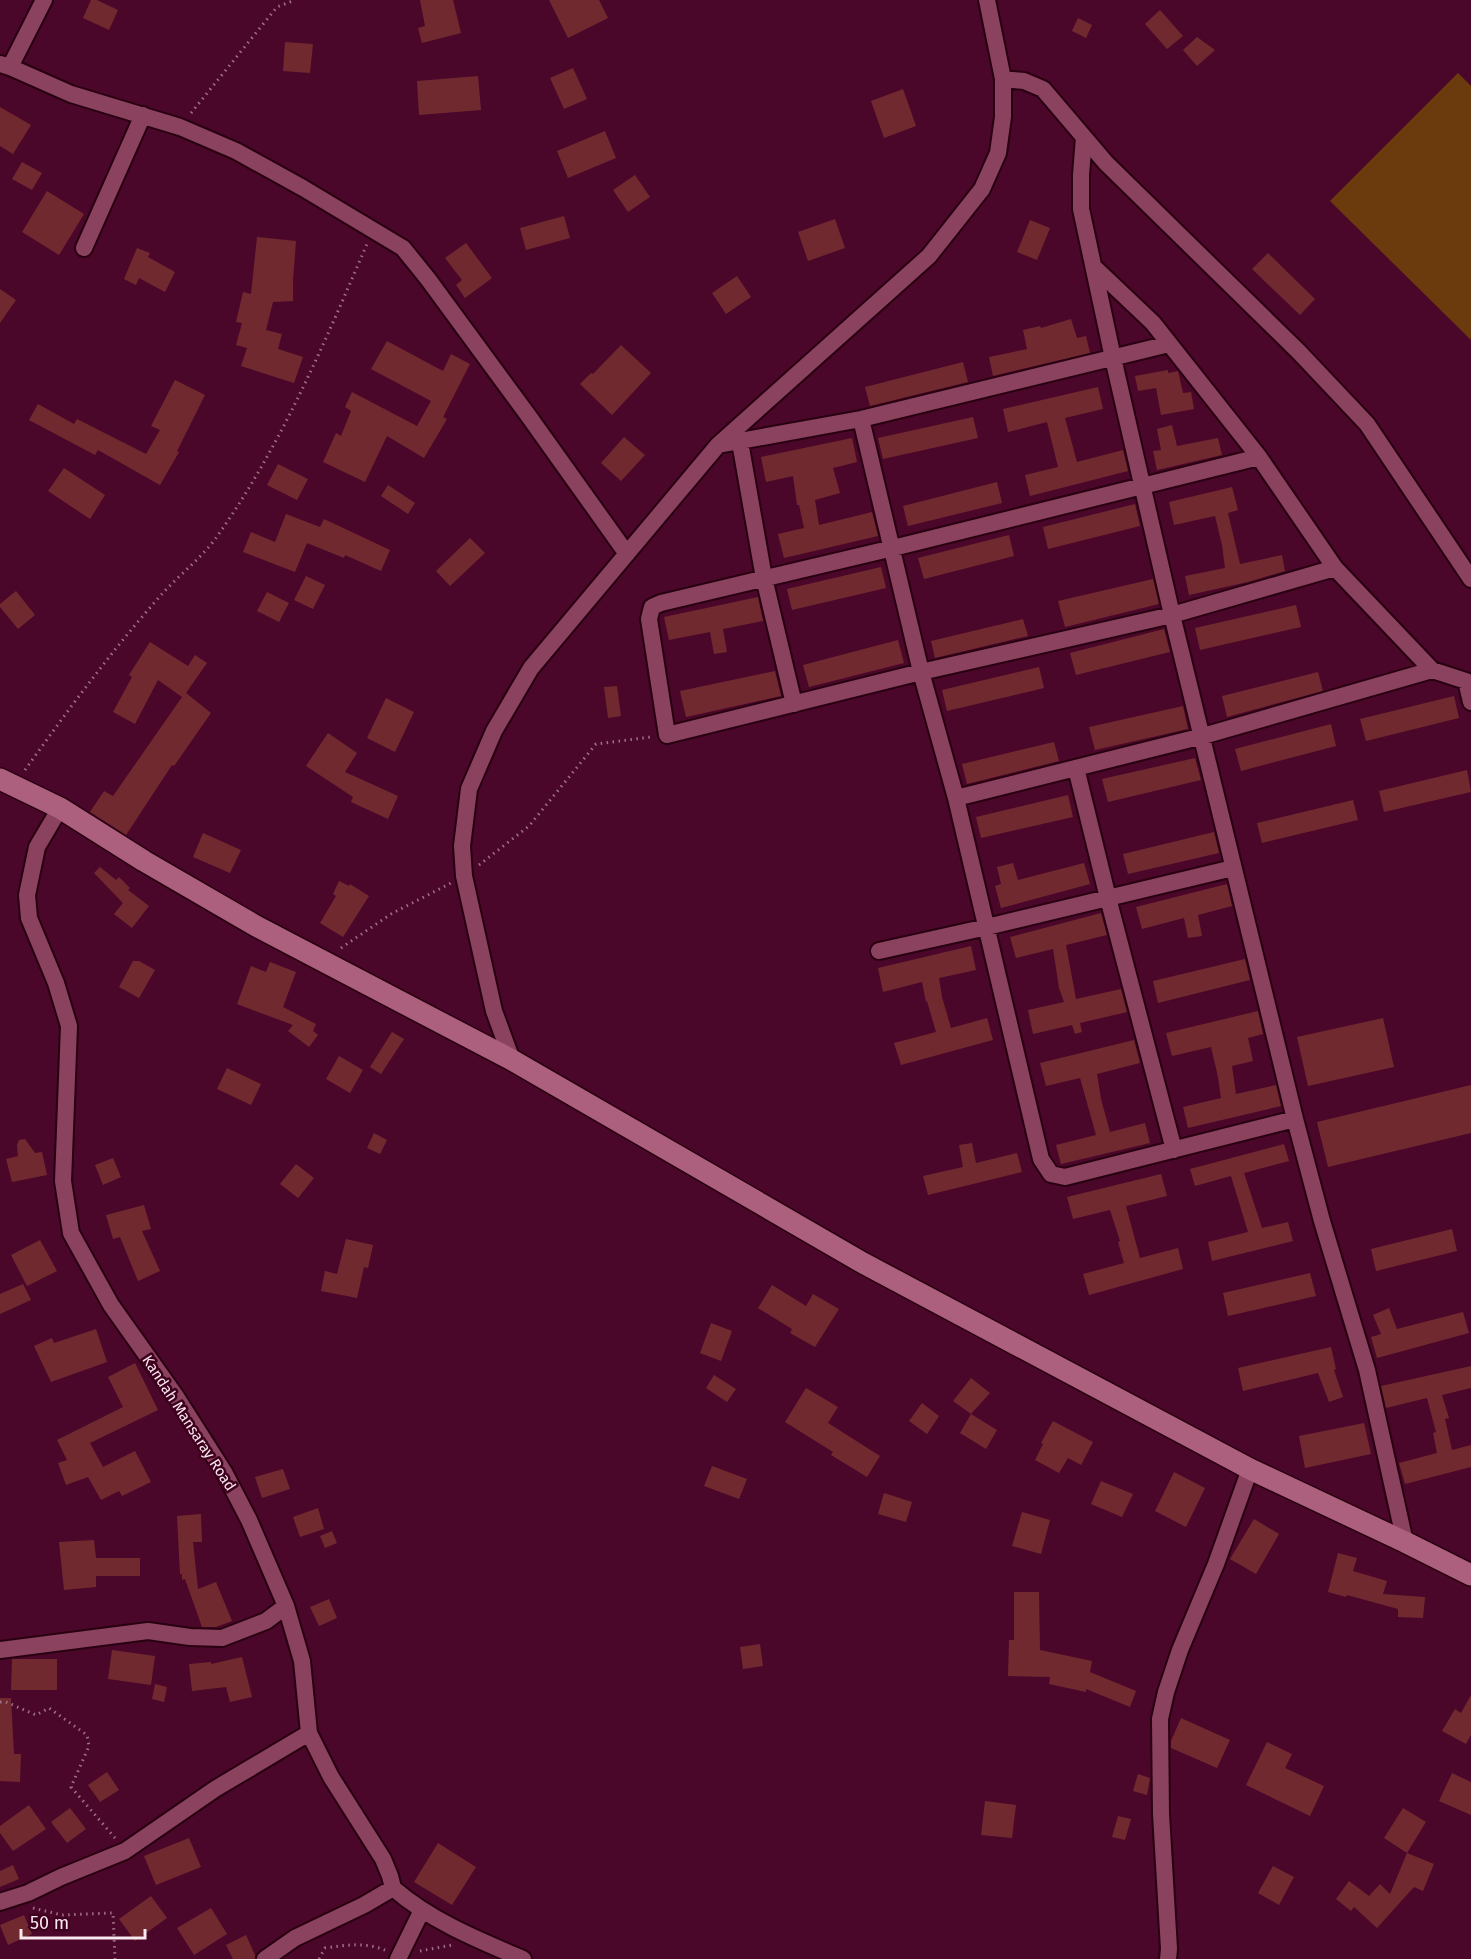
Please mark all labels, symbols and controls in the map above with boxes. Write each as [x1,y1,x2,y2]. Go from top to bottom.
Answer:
street label: Kandah Mansaray Road [138,1352,240,1494]
scale bar [21,1902,146,1940]
text: 50 m [30,1912,69,1934]

